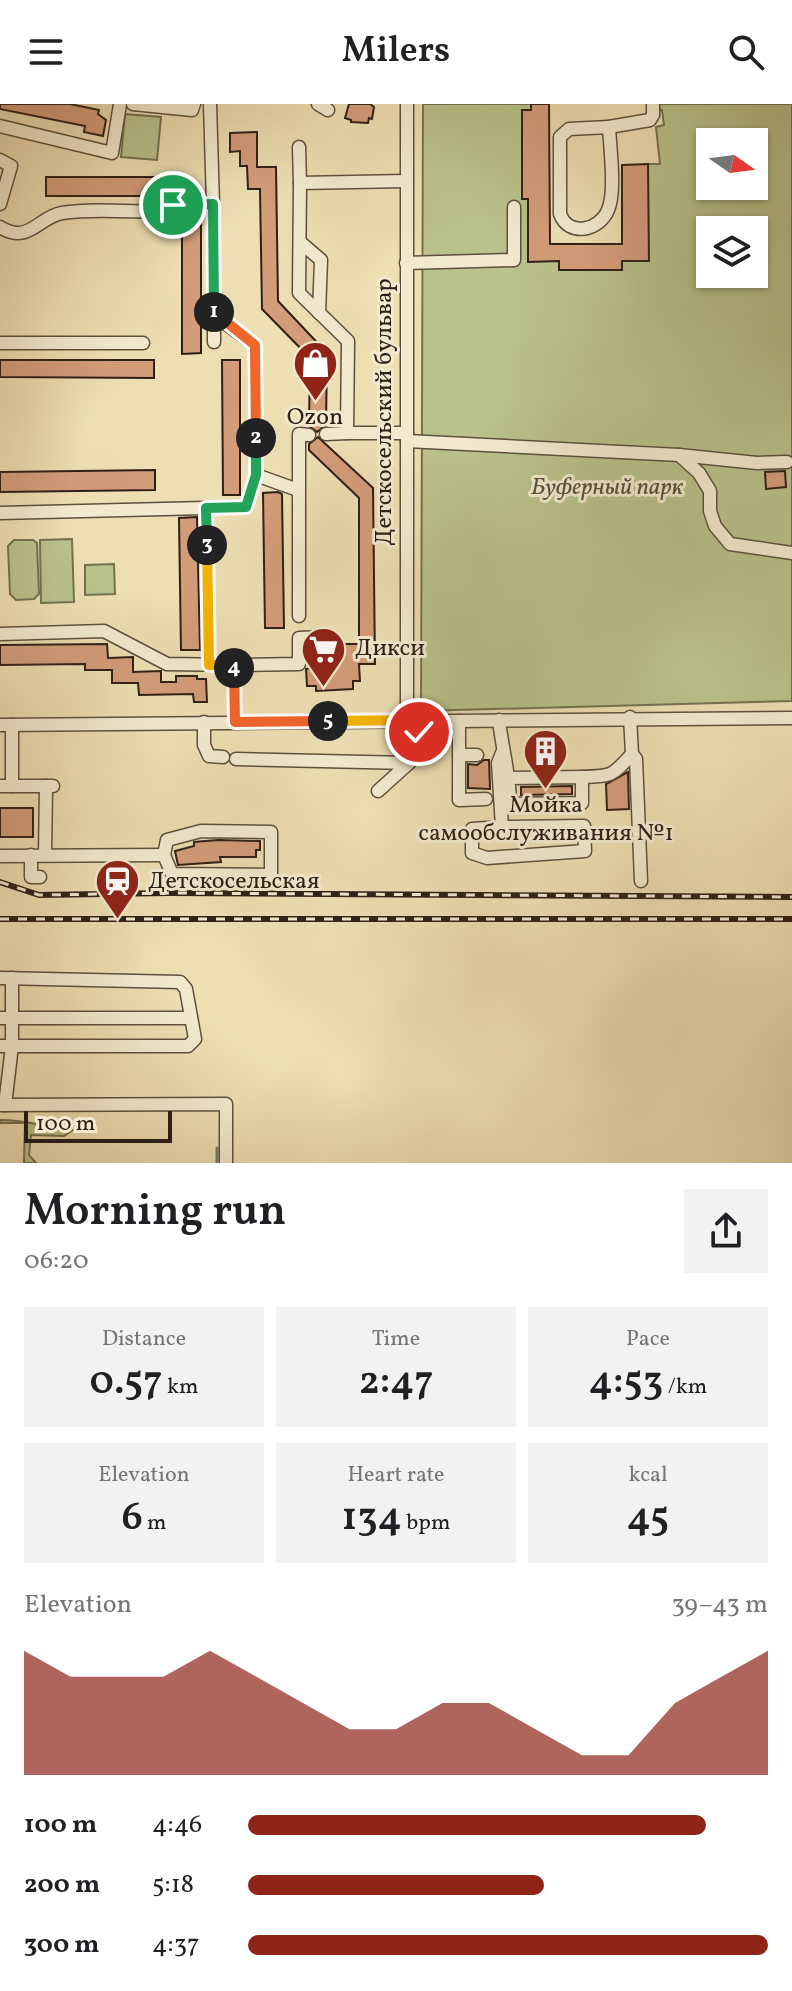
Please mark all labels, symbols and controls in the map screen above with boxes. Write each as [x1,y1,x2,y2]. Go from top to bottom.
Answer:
text: Milers [342,27,450,77]
icon: menu [24,30,68,74]
icon: search [724,30,768,74]
north arrow [696,128,768,200]
map controls [696,128,768,288]
pin [139,171,207,239]
icon: arrive [151,183,195,227]
button: layers [696,216,768,288]
street label: Детскосельский бульвар [368,278,402,546]
pin: 1 [194,292,234,332]
text: 1 [210,296,218,327]
shop icon: Ozon [291,340,339,403]
place label: Ozon [287,401,343,435]
pin: 2 [236,418,276,458]
text: 2 [250,422,262,453]
park label: Буферный парк [531,471,684,505]
pin: 3 [187,525,227,565]
text: 3 [201,529,213,560]
supermarket icon: Дикси [300,625,348,688]
place label: Дикси [355,632,425,666]
pin: 4 [214,648,254,688]
text: 4 [227,652,241,683]
pin [385,698,453,766]
pin: 5 [308,701,348,741]
text: 5 [323,705,333,736]
icon: check [397,710,441,754]
building icon: Мойка самообслуживания №1 [522,728,570,791]
place label: Мойка самообслуживания №1 [418,789,674,851]
station icon: Детскосельская [93,858,141,921]
place label: Детскосельская [148,865,319,899]
scale bar [24,1107,172,1143]
text: 100 m [36,1109,95,1140]
text: Morning run [24,1182,286,1243]
button: share [684,1189,768,1273]
text: 06:20 [24,1243,89,1279]
text: Distance [102,1324,186,1355]
text: Time [372,1324,420,1355]
text: Pace [626,1324,670,1355]
text: 0.57 [90,1355,163,1411]
text: 2:47 [359,1355,433,1411]
text: 4:53 [589,1355,663,1411]
text: km [163,1372,198,1403]
text: /km [663,1372,707,1403]
text: Elevation [98,1460,190,1491]
text: Heart rate [347,1460,445,1491]
text: kcal [628,1460,668,1491]
text: 6 [121,1491,143,1547]
text: 134 [342,1491,402,1547]
text: 45 [627,1491,669,1547]
text: m [143,1508,167,1539]
text: bpm [402,1508,450,1539]
text: Elevation [24,1587,132,1623]
text: 39–43 m [671,1587,768,1623]
text: 100 m [24,1807,97,1843]
text: 4:46 [152,1807,202,1843]
text: 200 m [24,1867,100,1903]
text: 5:18 [152,1867,194,1903]
text: 300 m [24,1927,100,1963]
text: 4:37 [152,1927,200,1963]

